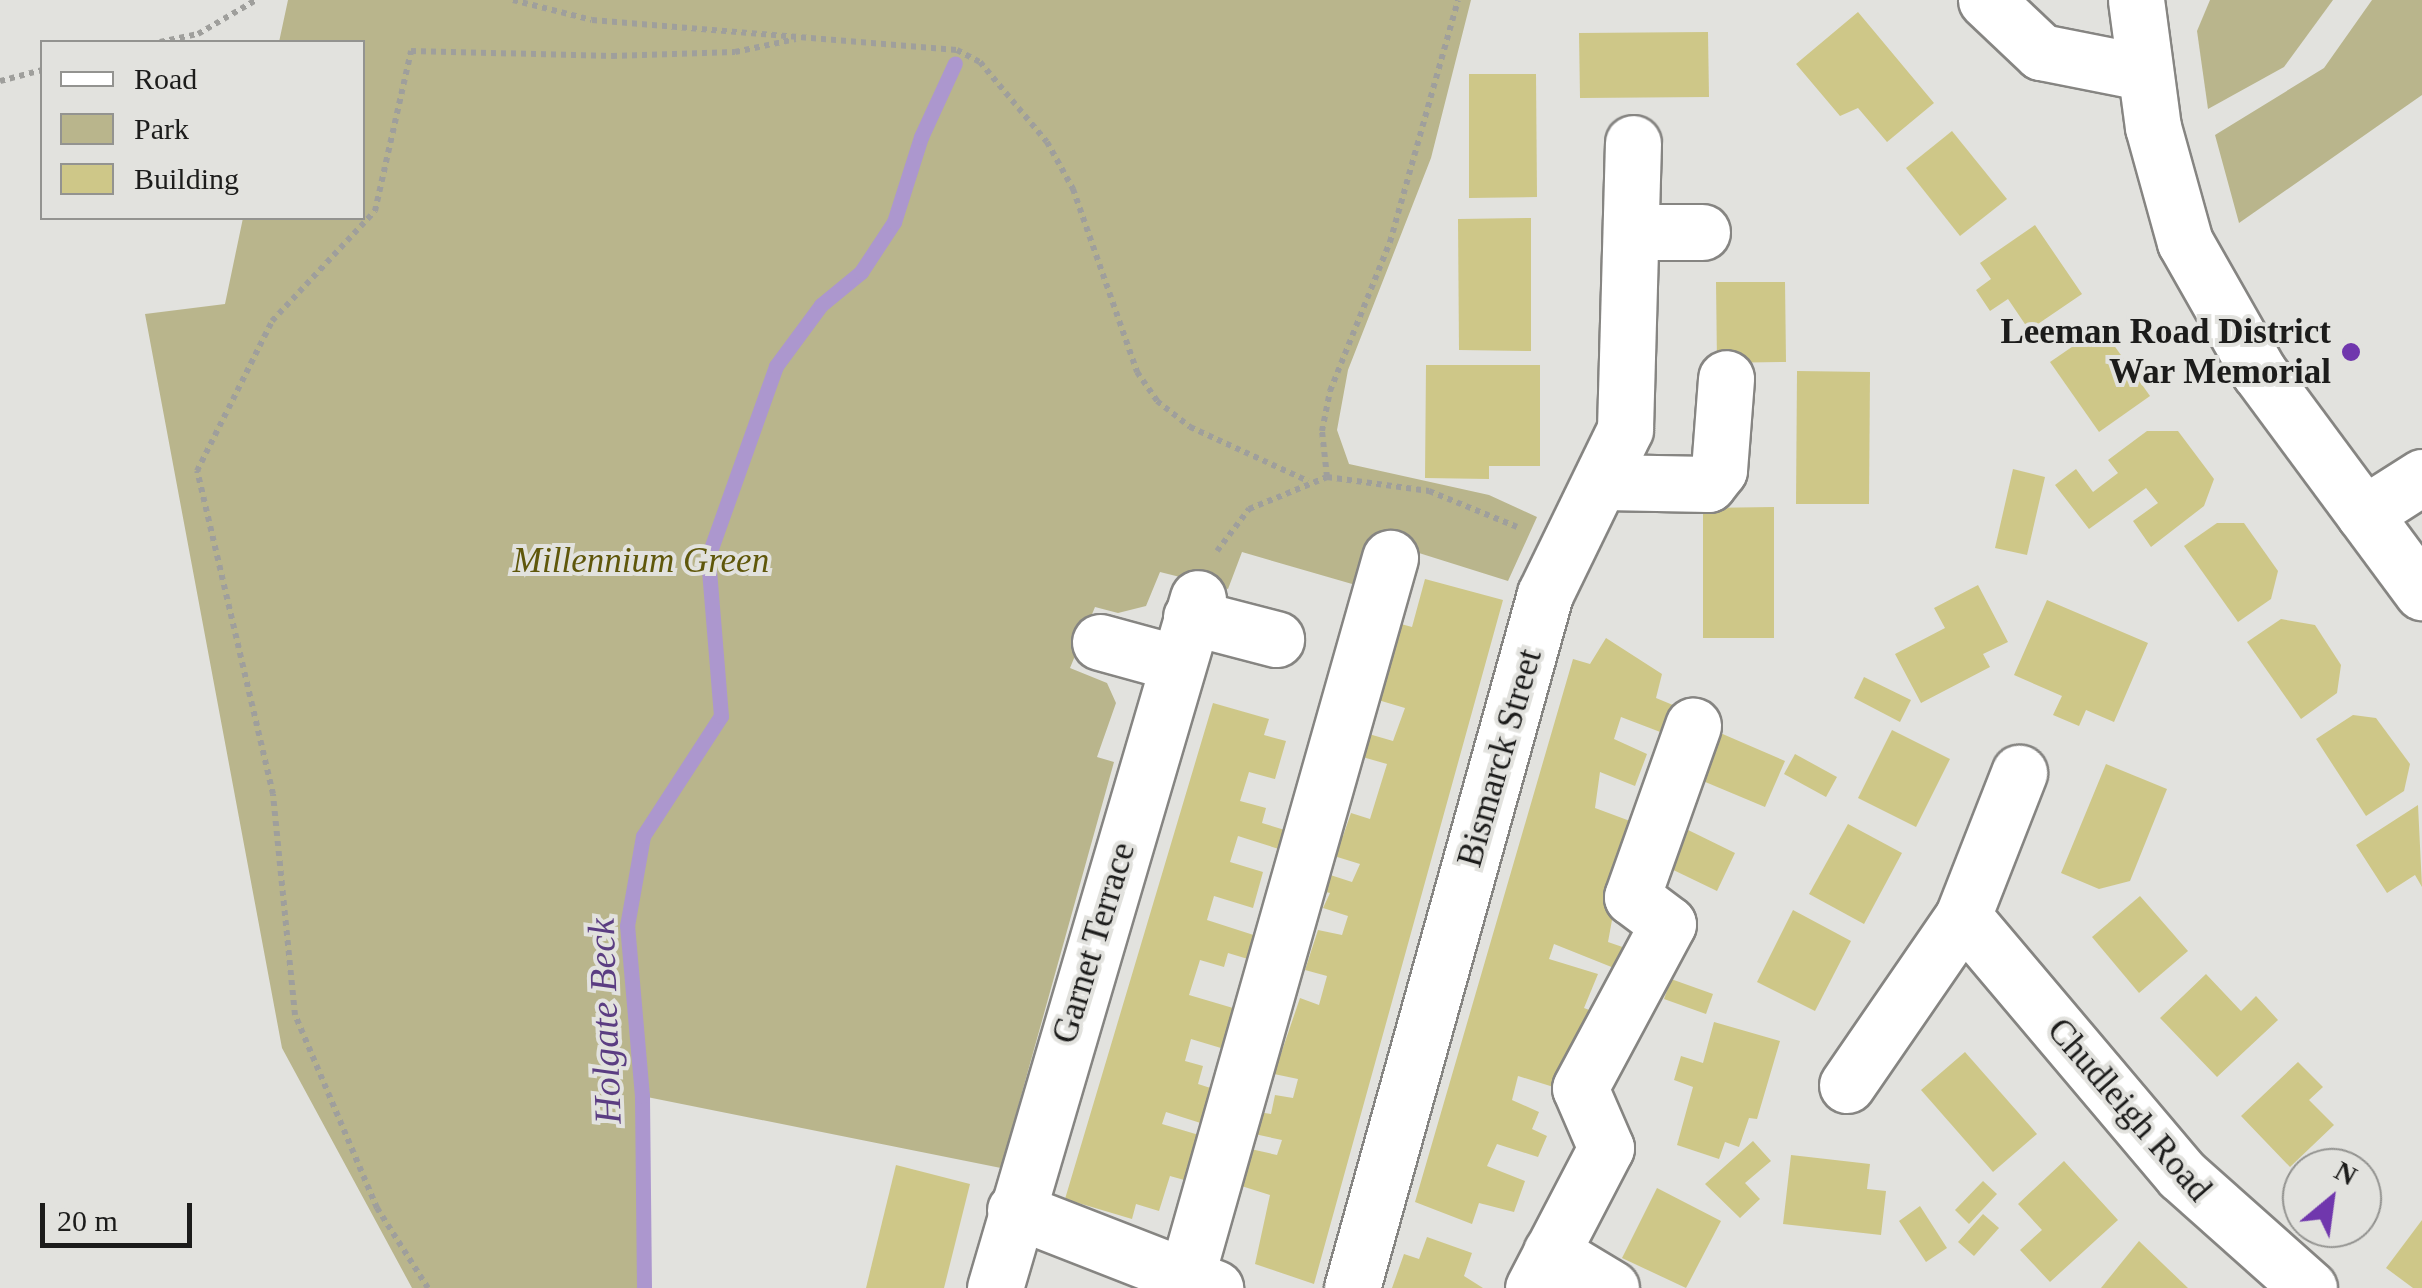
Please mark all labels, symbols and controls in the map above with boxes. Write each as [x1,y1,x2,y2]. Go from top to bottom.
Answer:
legend [40,40,365,220]
text: Road [134,62,197,95]
text: Park [134,112,189,145]
text: Building [134,162,239,195]
place label: Leeman Road District War Memorial [2000,311,2331,393]
marker: Leeman Road District War Memorial [2340,341,2362,363]
park label: Millennium Green [513,540,769,582]
street label: Bismarck Street [1449,644,1551,872]
street label: Garnet Terrace [1043,837,1145,1049]
water label: Holgate Beck [579,917,631,1125]
street label: Chudleigh Road [2038,1010,2220,1210]
north arrow [2282,1148,2382,1248]
text: N [2329,1155,2362,1192]
scale bar [45,1183,198,1245]
text: 20 m [57,1204,118,1237]

